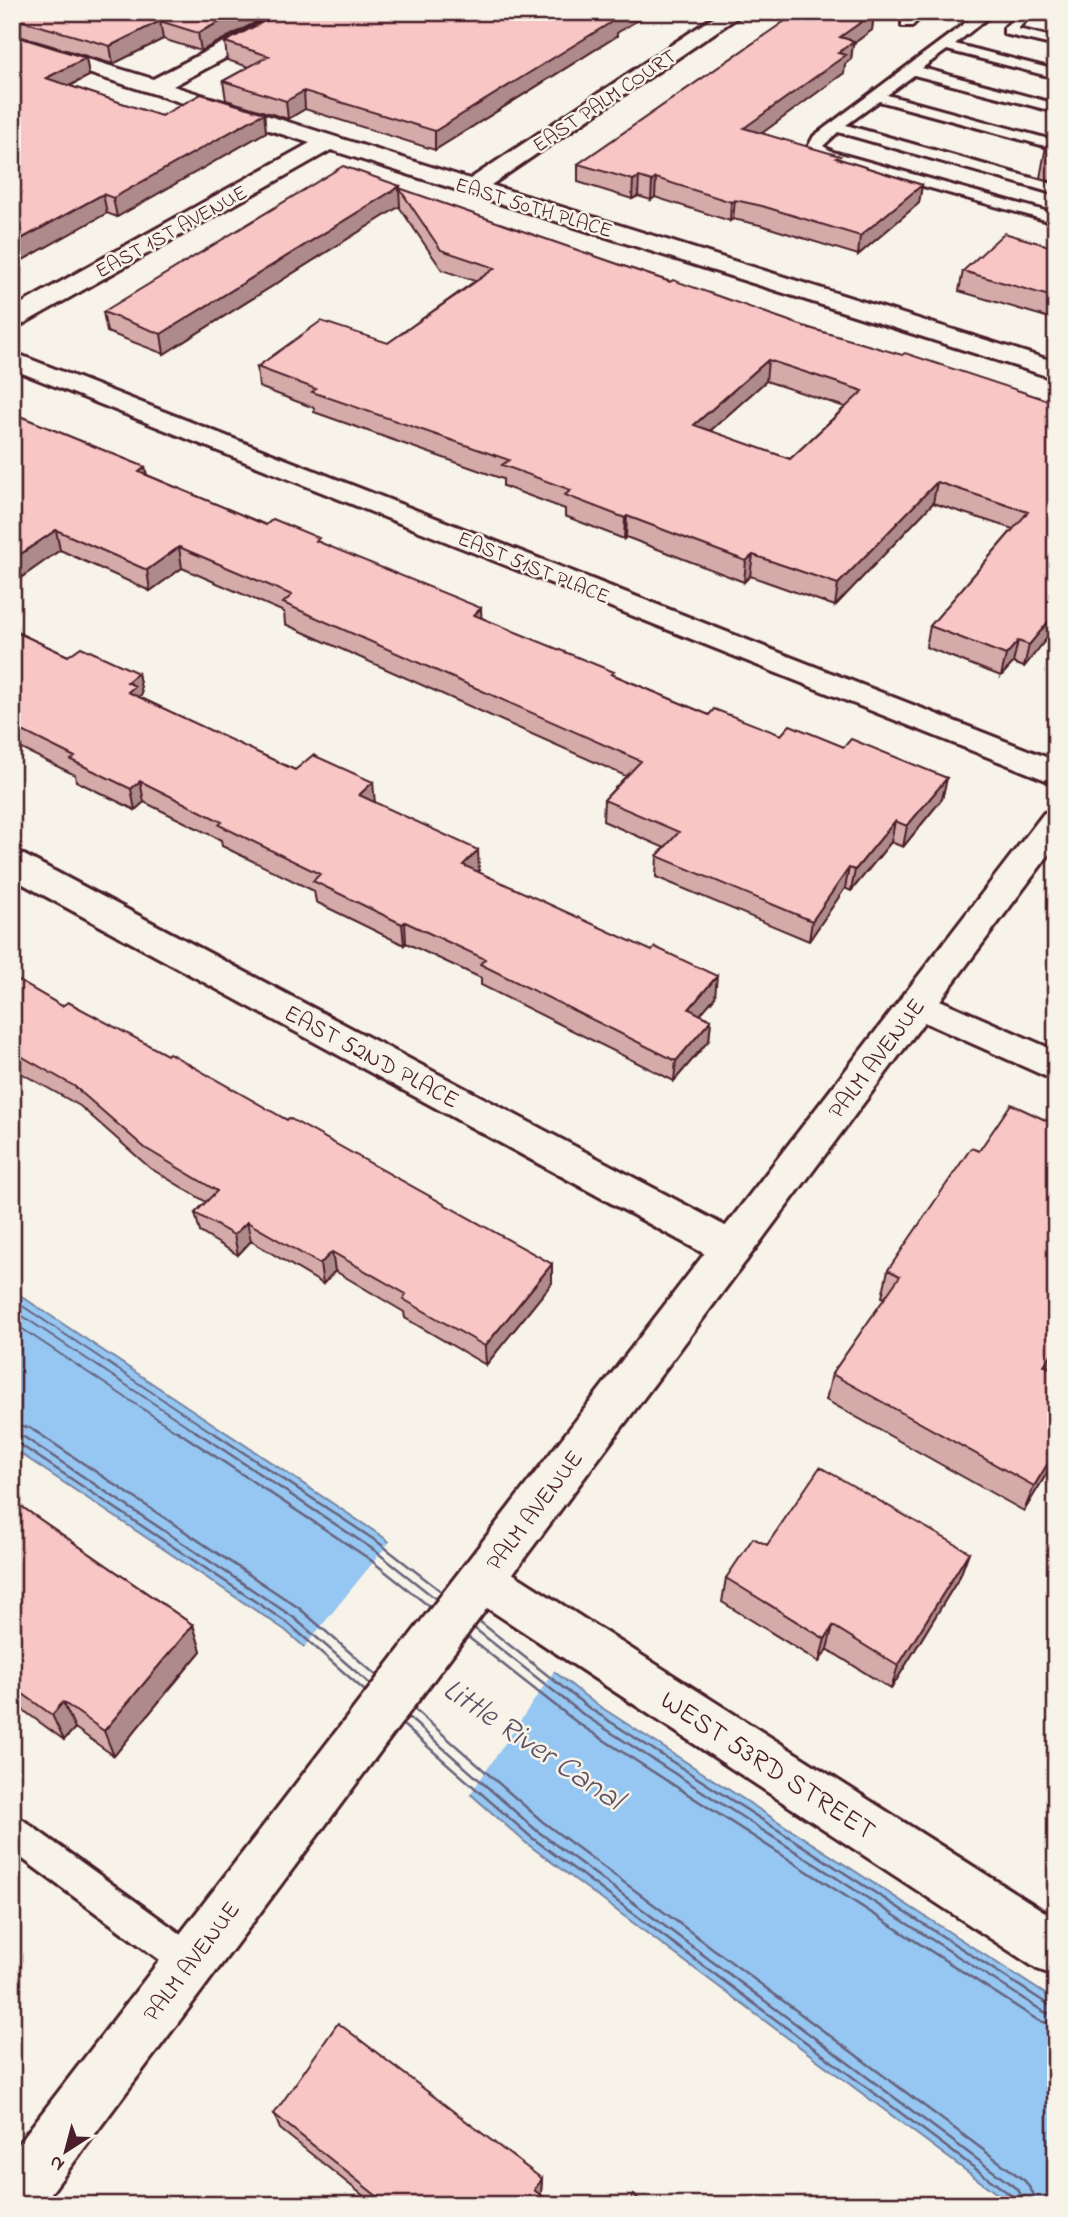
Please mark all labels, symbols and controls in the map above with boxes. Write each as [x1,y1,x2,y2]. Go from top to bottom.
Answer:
street label: EAST PALM COURT [527,42,683,161]
street label: EAST 50TH PLACE [451,171,616,247]
street label: EAST 1ST AVENUE [91,179,253,287]
street label: EAST 51ST PLACE [453,525,614,613]
street label: PALM AVENUE [821,992,935,1127]
street label: EAST 52ND PLACE [277,997,465,1119]
street label: PALM AVENUE [479,1444,593,1579]
water label: Little River Canal [432,1668,635,1826]
street label: WEST 53RD STREET [651,1682,883,1852]
street label: PALM AVENUE [136,1895,250,2030]
north arrow [32,2116,102,2186]
text: N [44,2148,71,2177]

